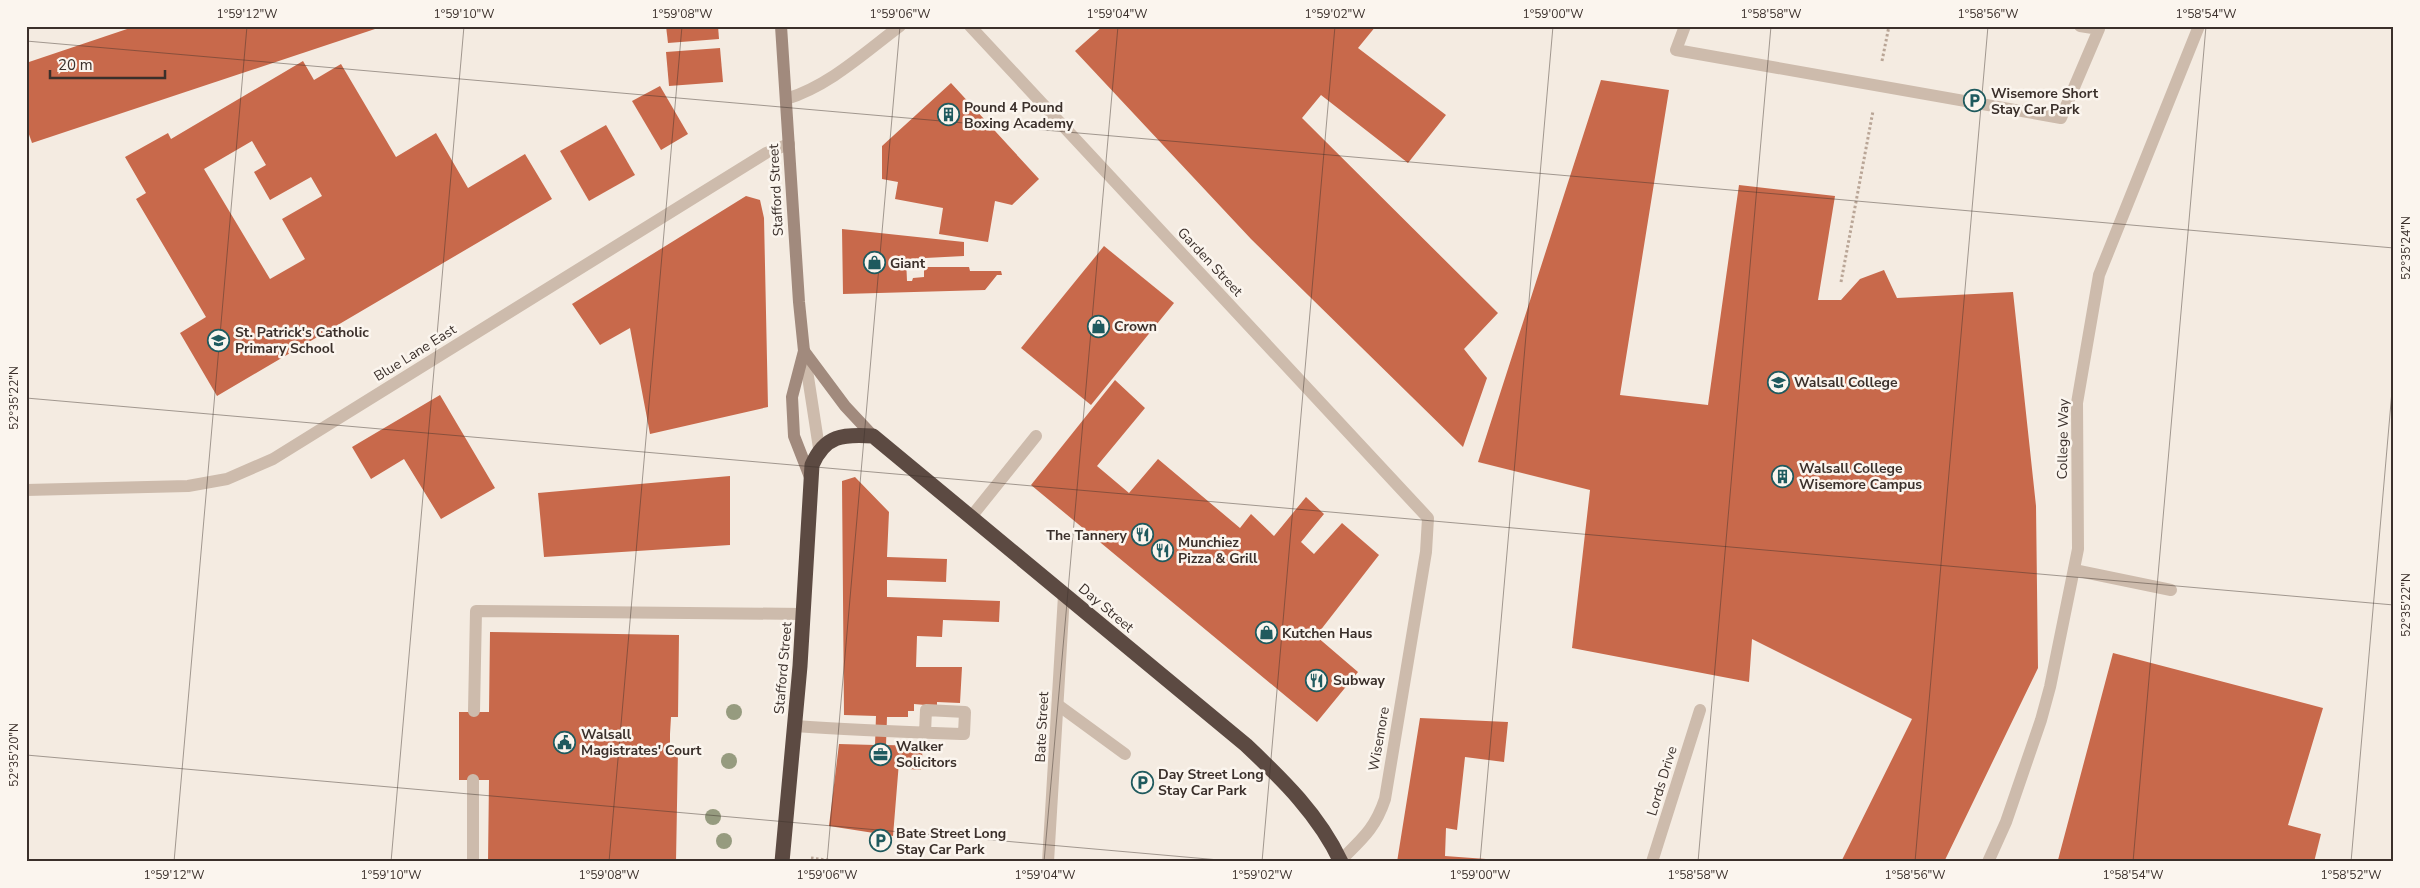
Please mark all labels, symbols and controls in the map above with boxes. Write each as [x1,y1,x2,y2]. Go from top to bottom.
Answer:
text: 1°59'12"W [216,6,278,22]
text: 1°59'10"W [433,6,495,22]
text: 1°59'08"W [651,6,713,22]
text: 1°59'06"W [869,6,931,22]
text: 1°59'04"W [1086,6,1148,22]
text: 1°59'02"W [1304,6,1366,22]
text: 1°59'00"W [1522,6,1584,22]
text: 1°58'58"W [1740,6,1802,22]
text: 1°58'56"W [1957,6,2019,22]
text: 1°58'54"W [2175,6,2237,22]
scale bar [50,48,165,80]
text: 20 m [58,55,93,75]
place label: Wisemore Short Stay Car Park [1991,84,2099,119]
parking icon: Wisemore Short Stay Car Park [1963,89,1987,113]
place label: Pound 4 Pound Boxing Academy [964,98,1074,133]
building icon: Pound 4 Pound Boxing Academy [936,103,960,127]
street label: Stafford Street [764,143,788,237]
text: 52°35'24"N [2398,216,2414,280]
street label: Garden Street [1173,223,1247,301]
shop icon: Giant [862,251,886,275]
place label: Giant [890,254,926,273]
shop icon: Crown [1086,314,1110,338]
place label: Crown [1114,317,1157,336]
street label: Blue Lane East [370,320,460,386]
place label: St. Patrick's Catholic Primary School [235,323,369,358]
school or university icon: St. Patrick's Catholic Primary School [207,328,231,352]
text: 52°35'22"N [6,366,22,430]
school or university icon: Walsall College [1766,370,1790,394]
place label: Walsall College [1794,373,1898,392]
street label: College Way [2053,398,2073,480]
place label: Walsall College Wisemore Campus [1799,459,1922,494]
building icon: Walsall College Wisemore Campus [1771,464,1795,488]
restaurant icon: The Tannery [1131,523,1155,547]
place label: The Tannery [1046,526,1128,545]
place label: Munchiez Pizza & Grill [1178,533,1258,568]
restaurant icon: Munchiez Pizza & Grill [1150,538,1174,562]
text: 52°35'22"N [2398,573,2414,637]
street label: Day Street [1074,579,1138,637]
street label: Stafford Street [770,621,797,715]
shop icon: Kutchen Haus [1254,621,1278,645]
place label: Kutchen Haus [1282,624,1373,643]
restaurant icon: Subway [1305,668,1329,692]
place label: Subway [1333,671,1386,690]
street label: Bate Street [1031,691,1053,763]
street label: Wisemore [1364,705,1394,773]
text: 52°35'20"N [6,723,22,787]
place label: Walsall Magistrates' Court [581,725,702,760]
public building icon: Walsall Magistrates' Court [553,730,577,754]
place label: Walker Solicitors [896,737,957,772]
office icon: Walker Solicitors [868,742,892,766]
street label: Lords Drive [1642,744,1682,818]
place label: Day Street Long Stay Car Park [1158,765,1264,800]
parking icon: Day Street Long Stay Car Park [1130,770,1154,794]
place label: Bate Street Long Stay Car Park [896,824,1006,859]
parking icon: Bate Street Long Stay Car Park [868,829,892,853]
text: 1°59'12"W [143,867,205,883]
text: 1°59'10"W [360,867,422,883]
text: 1°59'08"W [578,867,640,883]
text: 1°59'06"W [796,867,858,883]
text: 1°59'04"W [1014,867,1076,883]
text: 1°59'02"W [1231,867,1293,883]
text: 1°59'00"W [1449,867,1511,883]
text: 1°58'58"W [1667,867,1729,883]
text: 1°58'56"W [1884,867,1946,883]
text: 1°58'54"W [2102,867,2164,883]
text: 1°58'52"W [2320,867,2382,883]

